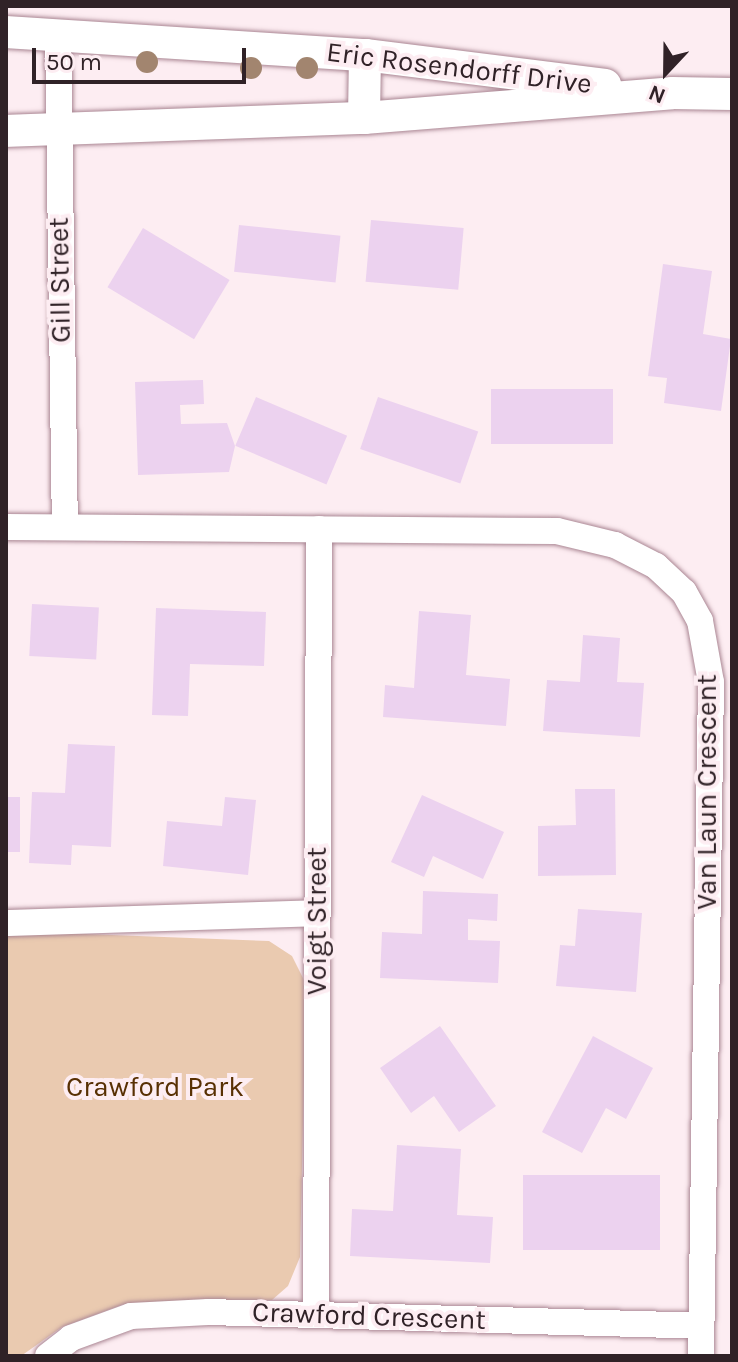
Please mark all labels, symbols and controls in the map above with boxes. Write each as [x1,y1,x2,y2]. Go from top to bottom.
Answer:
scale bar [36,32,250,82]
north arrow [626,32,706,112]
street label: Eric Rosendorff Drive [324,35,594,101]
text: 50 m [46,48,102,76]
text: N [645,79,669,109]
street label: Gill Street [42,217,78,343]
street label: Van Laun Crescent [690,674,724,910]
street label: Voigt Street [300,847,334,995]
park label: Crawford Park [66,1070,244,1104]
street label: Crawford Crescent [252,1295,486,1337]

